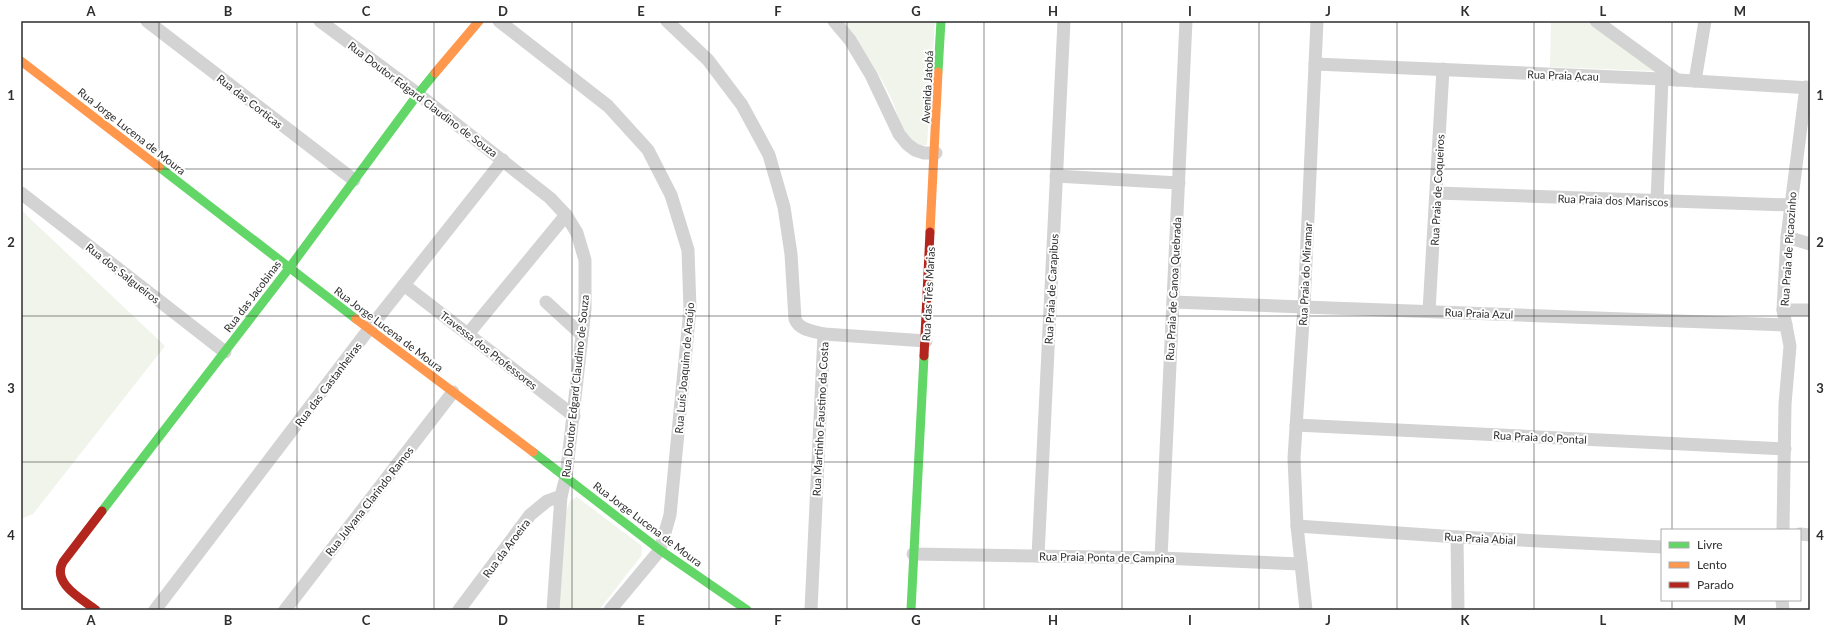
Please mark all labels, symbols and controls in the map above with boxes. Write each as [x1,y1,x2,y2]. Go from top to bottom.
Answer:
text: A [85,3,96,19]
text: B [224,3,233,19]
text: C [362,3,371,19]
text: D [498,3,508,19]
text: E [637,3,645,19]
text: F [774,3,782,19]
text: G [911,3,921,19]
text: H [1048,3,1058,19]
text: I [1188,3,1192,19]
text: J [1325,3,1331,19]
text: K [1461,3,1471,19]
text: L [1600,3,1607,19]
text: M [1734,3,1746,19]
street label: Rua Doutor Edgard Claudino de Souza [346,39,500,159]
street label: Avenida Jatobá [919,50,935,124]
street label: Rua Praia Acau [1527,67,1599,83]
street label: Rua das Corticas [214,71,286,131]
street label: Rua Jorge Lucena de Moura [76,85,188,177]
text: 1 [7,87,15,103]
text: 1 [1816,87,1824,103]
street label: Rua Praia de Coqueiros [1428,134,1446,246]
street label: Rua Praia de Picaozinho [1778,191,1798,307]
street label: Rua Praia dos Mariscos [1557,192,1669,208]
street label: Rua Praia de Canoa Quebrada [1163,217,1183,361]
street label: Rua Praia do Miramar [1296,222,1314,326]
street label: Rua Praia de Carapibus [1042,233,1060,345]
text: 2 [7,234,15,250]
text: 2 [1816,234,1824,250]
street label: Rua dos Salgueiros [84,240,163,306]
street label: Rua das Três Marias [919,246,937,342]
street label: Rua das Jacobinas [221,257,283,334]
street label: Rua Jorge Lucena de Moura [332,284,446,374]
street label: Rua Doutor Edgard Claudino de Souza [559,294,591,478]
street label: Rua Luís Joaquim de Araújo [672,302,696,434]
street label: Rua Praia Azul [1444,305,1514,321]
street label: Travessa dos Professores [438,308,540,392]
street label: Rua das Castanheiras [292,339,364,429]
street label: Rua Martinho Faustino da Costa [809,341,831,497]
text: 3 [7,380,15,396]
text: 3 [1816,380,1824,396]
street label: Rua Praia do Pontal [1493,428,1587,446]
street label: Rua Julyana Clarindo Ramos [322,444,416,558]
street label: Rua Jorge Lucena de Moura [591,479,705,569]
street label: Rua da Aroeira [480,516,532,580]
text: 4 [7,527,15,543]
text: 4 [1816,527,1824,543]
legend [1661,529,1801,601]
street label: Rua Praia Abial [1444,530,1516,546]
text: Livre [1697,537,1723,552]
street label: Rua Praia Ponta de Campina [1039,549,1175,565]
text: Lento [1697,557,1727,572]
text: Parado [1697,577,1734,592]
text: A [85,612,96,628]
text: B [224,612,233,628]
text: C [362,612,371,628]
text: D [498,612,508,628]
text: E [637,612,645,628]
text: F [774,612,782,628]
text: G [911,612,921,628]
text: H [1048,612,1058,628]
text: I [1188,612,1192,628]
text: J [1325,612,1331,628]
text: K [1461,612,1471,628]
text: L [1600,612,1607,628]
text: M [1734,612,1746,628]

